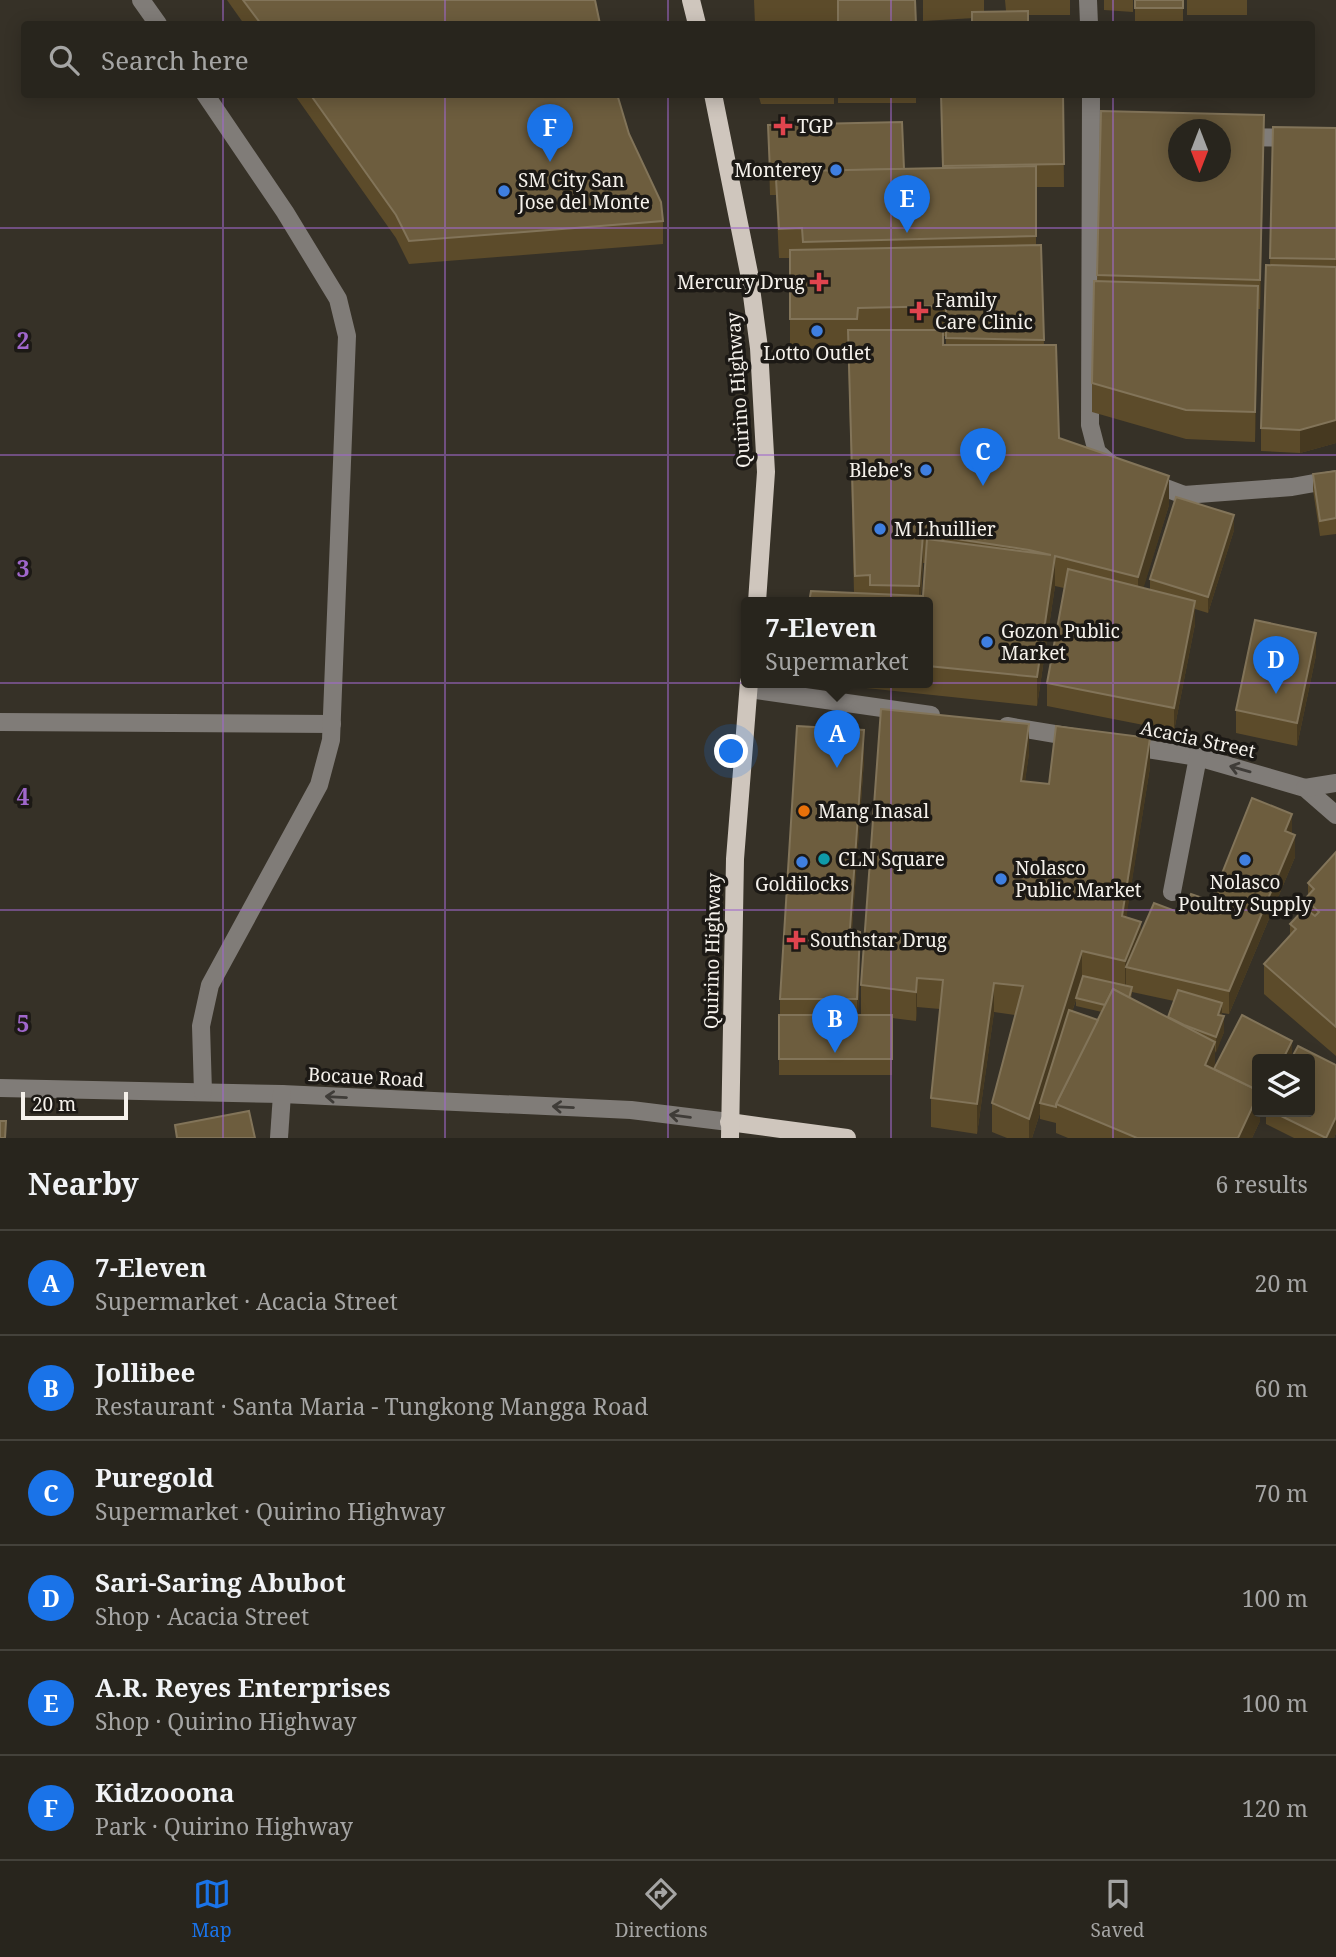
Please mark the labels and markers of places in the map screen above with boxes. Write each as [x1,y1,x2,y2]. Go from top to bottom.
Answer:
pin: F [527,104,573,162]
place label: TGP [797,113,833,139]
marker: TGP [775,118,791,134]
place label: Monterey [734,157,822,183]
marker: Monterey [828,162,844,178]
place label: SM City San Jose del Monte [517,167,650,215]
pin: E [884,175,930,233]
marker: SM City San Jose del Monte [496,183,512,199]
place label: Mercury Drug [677,269,805,295]
marker: Mercury Drug [811,274,827,290]
place label: Family Care Clinic [935,287,1033,335]
marker: Family Care Clinic [909,301,929,321]
marker: Lotto Outlet [809,323,825,339]
place label: Lotto Outlet [763,340,871,366]
pin: C [960,428,1006,486]
place label: Blebe's [849,457,912,483]
marker: Blebe's [918,462,934,478]
place label: M Lhuillier [894,516,996,542]
marker: M Lhuillier [872,521,888,537]
place label: Gozon Public Market [1001,618,1120,666]
marker: Gozon Public Market [979,634,995,650]
pin: D [1253,636,1299,694]
pin: A [814,710,860,768]
place label: Mang Inasal [818,798,929,824]
marker: Mang Inasal [796,803,812,819]
place label: CLN Square [838,846,945,872]
marker: CLN Square [816,851,832,867]
marker: Nolasco Poultry Supply [1237,852,1253,868]
marker: Goldilocks [794,854,810,870]
place label: Nolasco Public Market [1015,855,1142,903]
place label: Nolasco Poultry Supply [1178,869,1312,917]
place label: Goldilocks [755,871,849,897]
marker: Nolasco Public Market [993,871,1009,887]
place label: Southstar Drug [810,927,947,953]
marker: Southstar Drug [788,932,804,948]
pin: B [812,995,858,1053]

